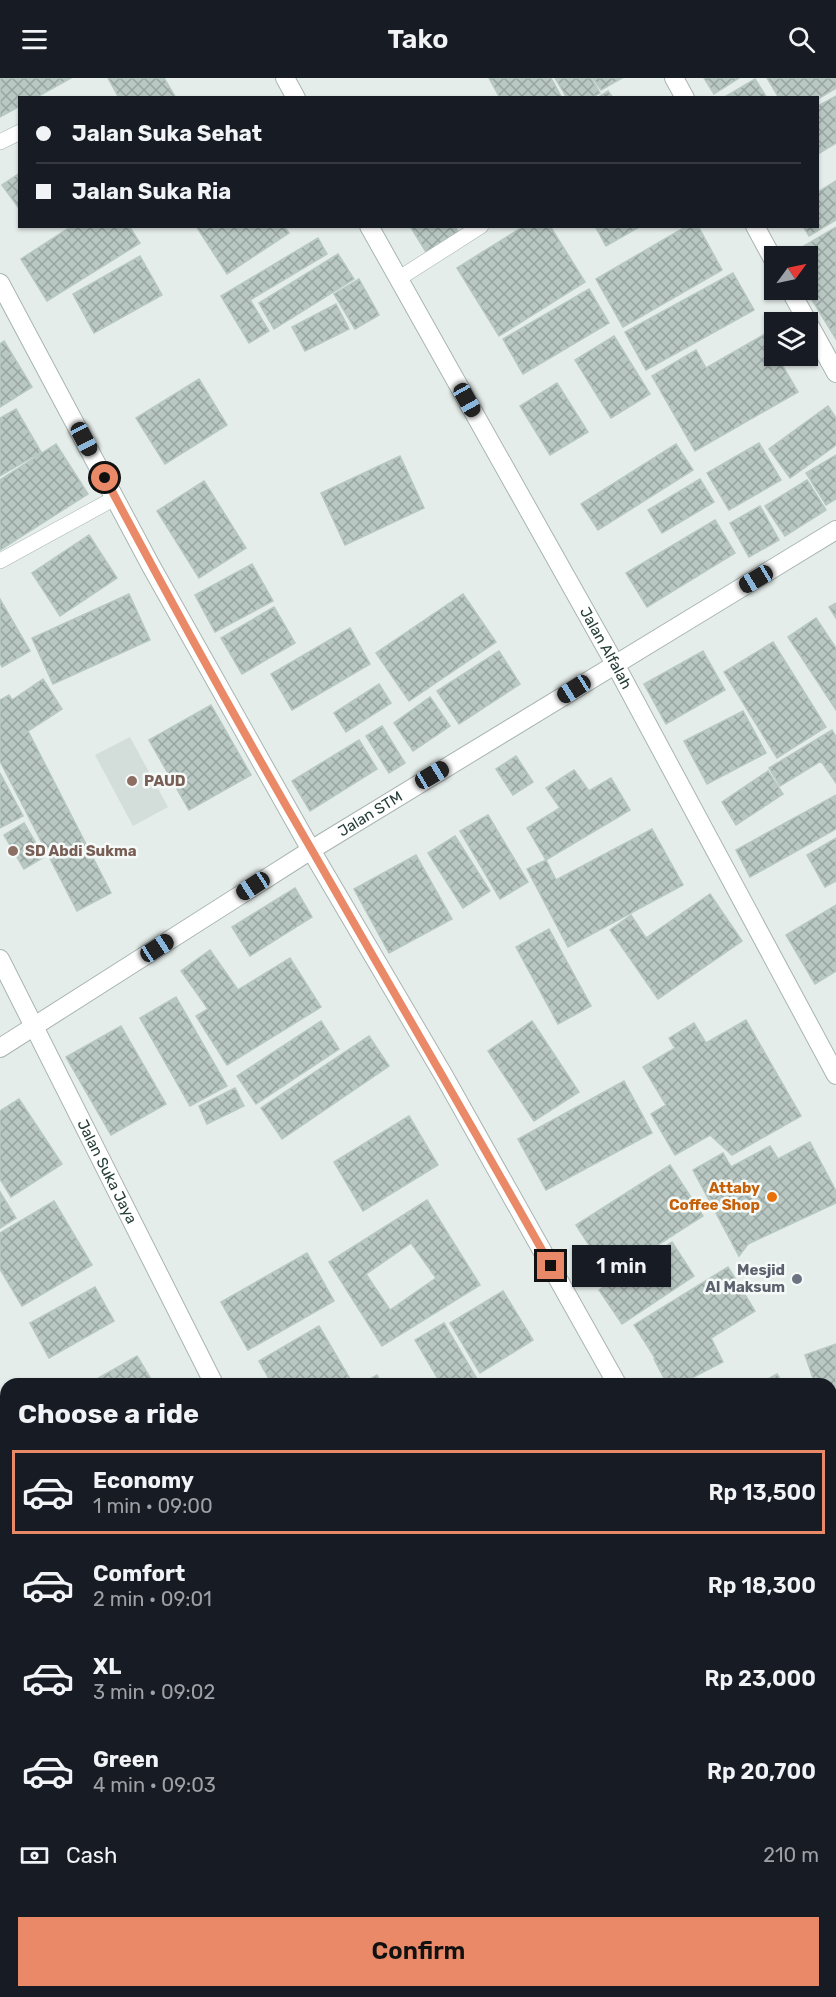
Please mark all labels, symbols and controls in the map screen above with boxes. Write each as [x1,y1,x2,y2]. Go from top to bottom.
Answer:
icon: menu [18,23,51,56]
text: Tako [388,23,448,55]
icon: search [785,23,818,56]
text: Jalan Suka Sehat [72,120,262,147]
text: Jalan Suka Ria [72,178,231,205]
north arrow [764,246,818,300]
map controls [764,246,818,366]
button: layers [764,312,818,366]
car [450,380,484,420]
car [68,419,100,459]
route start [91,464,118,491]
car [736,562,776,596]
street label: Jalan Alfalah [576,604,636,692]
car [554,672,594,706]
car [412,758,452,792]
place label: PAUD [144,772,186,790]
marker: PAUD [125,774,139,788]
street label: Jalan STM [335,787,406,840]
place label: SD Abdi Sukma [25,842,137,860]
marker: SD Abdi Sukma [6,844,20,858]
car [233,869,273,903]
car [137,931,177,965]
street label: Jalan Suka Jaya [73,1117,141,1227]
place label: Attaby Coffee Shop [669,1179,760,1214]
marker: Attaby Coffee Shop [765,1190,779,1204]
callout: 1 min [572,1245,671,1287]
route end [537,1252,564,1279]
text: 1 min [596,1254,647,1278]
place label: Mesjid Al Maksum [705,1261,785,1296]
marker: Mesjid Al Maksum [790,1272,804,1286]
text: Choose a ride [18,1398,199,1430]
icon: car [21,1465,75,1519]
text: Economy [93,1467,194,1494]
text: Rp 13,500 [708,1479,816,1506]
text: 1 min · 09:00 [93,1494,213,1518]
icon: car [21,1558,75,1612]
text: Comfort [93,1560,185,1587]
text: Rp 18,300 [708,1572,816,1599]
text: 2 min · 09:01 [93,1587,212,1611]
icon: car [21,1651,75,1705]
text: XL [93,1653,121,1680]
text: Rp 23,000 [704,1665,816,1692]
text: 3 min · 09:02 [93,1680,215,1704]
icon: car [21,1744,75,1798]
text: Green [93,1746,159,1773]
text: Rp 20,700 [707,1758,816,1785]
text: 4 min · 09:03 [93,1773,216,1797]
icon: cash [18,1839,51,1872]
text: Cash [66,1842,117,1869]
text: 210 m [763,1843,819,1867]
button: Confirm [18,1917,819,1986]

